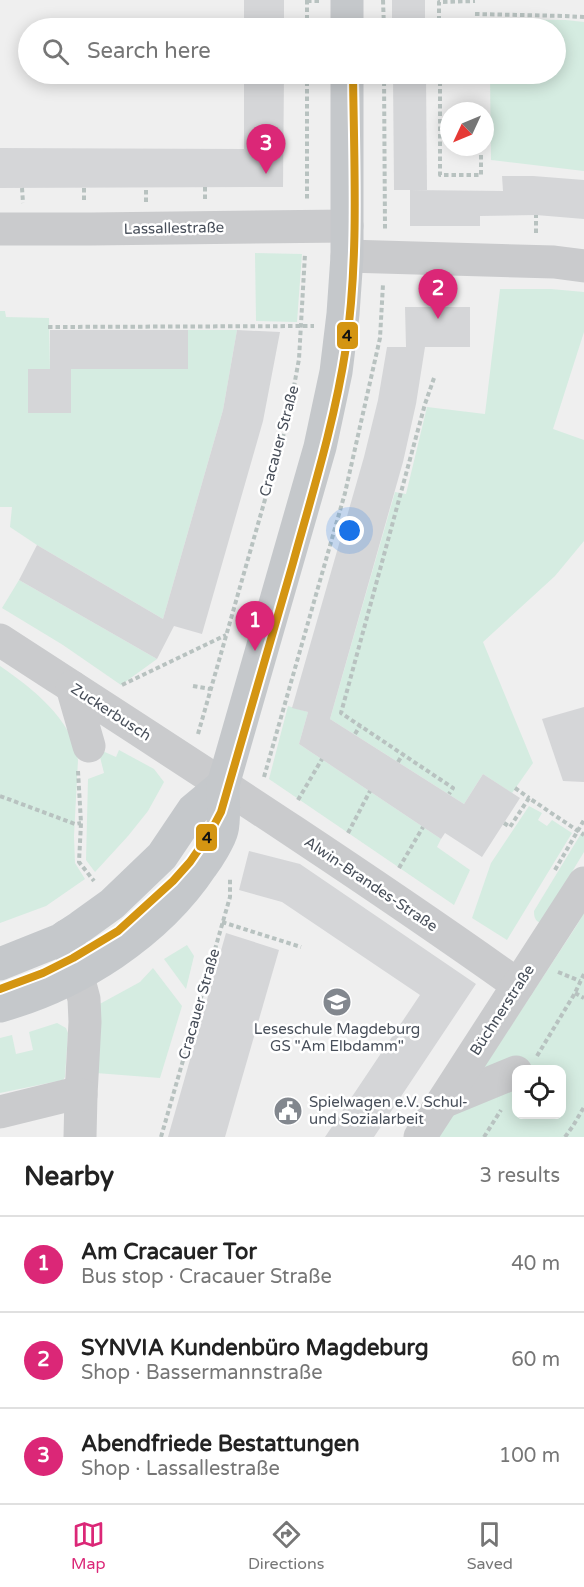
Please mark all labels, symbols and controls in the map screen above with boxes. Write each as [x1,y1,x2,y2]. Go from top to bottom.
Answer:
search box [18,18,566,84]
icon: search [39,35,72,68]
text: Search here [87,38,211,64]
north arrow [440,102,494,156]
pin: 3 [246,124,286,174]
street label: Lassallestraße [124,218,224,238]
pin: 2 [418,270,458,319]
line badge: 4 [336,321,359,350]
text: 4 [342,326,352,346]
street label: Cracauer Straße [255,383,303,499]
your location [335,516,364,545]
pin: 1 [236,602,274,651]
street label: Zuckerbusch [68,679,154,745]
line badge: 4 [195,823,218,852]
text: 4 [202,828,212,848]
street label: Alwin-Brandes-Straße [301,833,441,935]
street label: Cracauer Straße [175,946,223,1062]
street label: Büchnerstraße [466,961,538,1059]
school or university icon: Leseschule Magdeburg GS "Am Elbdamm" [321,986,353,1018]
place label: Leseschule Magdeburg GS "Am Elbdamm" [254,1020,420,1055]
map controls [512,1065,566,1119]
button: locate [512,1065,566,1119]
place label: Spielwagen e.V. Schul- und Sozialarbeit [309,1093,468,1128]
public building icon: Spielwagen e.V. Schul- und Sozialarbeit [272,1095,304,1127]
text: Nearby [24,1161,114,1192]
text: 3 results [480,1164,560,1188]
text: Am Cracauer Tor [81,1239,257,1265]
text: 1 [37,1252,50,1276]
text: 40 m [511,1252,560,1276]
text: Bus stop · Cracauer Straße [81,1265,332,1289]
text: SYNVIA Kundenbüro Magdeburg [81,1335,429,1361]
text: 2 [37,1348,50,1372]
text: 60 m [511,1348,560,1372]
text: Shop · Bassermannstraße [81,1361,323,1385]
text: Abendfriede Bestattungen [81,1431,360,1457]
text: 3 [37,1444,50,1468]
text: 100 m [499,1444,560,1468]
text: Shop · Lassallestraße [81,1457,280,1481]
tab: Map [71,1518,106,1574]
tab: Directions [248,1518,324,1574]
tab: Saved [467,1518,513,1574]

